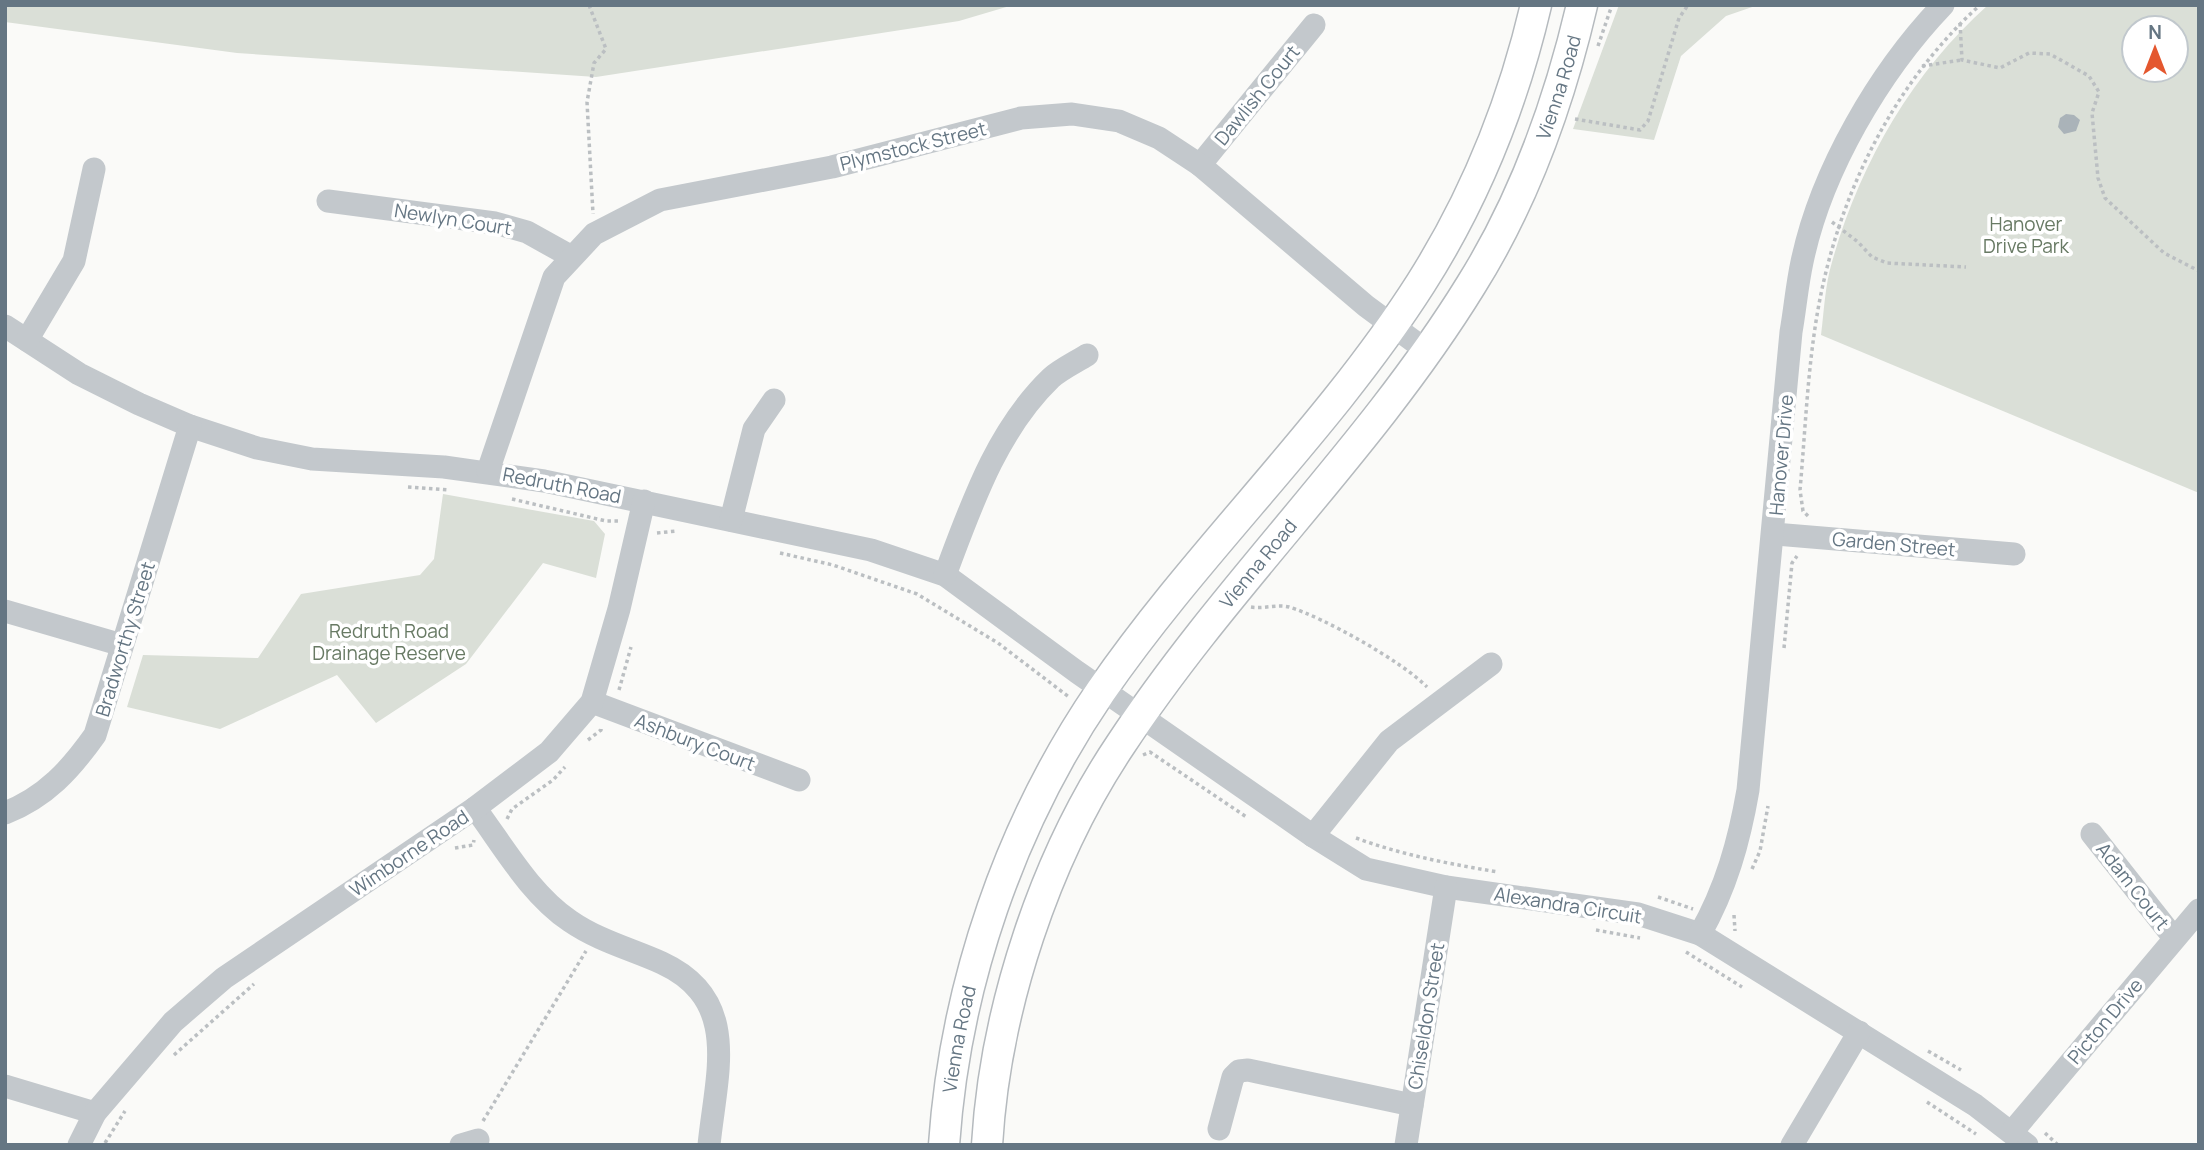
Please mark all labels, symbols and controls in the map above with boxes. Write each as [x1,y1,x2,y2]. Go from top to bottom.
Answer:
north arrow [2120,14,2190,84]
text: N [2148,19,2162,45]
street label: Vienna Road [1530,32,1587,143]
street label: Dawlish Court [1208,39,1306,151]
street label: Plymstock Street [837,115,989,177]
street label: Newlyn Court [392,197,514,241]
park label: Hanover Drive Park [1983,211,2070,259]
street label: Hanover Drive [1763,394,1799,516]
street label: Redruth Road [501,461,623,509]
street label: Vienna Road [1214,514,1303,614]
street label: Garden Street [1831,526,1957,562]
street label: Bradworthy Street [89,558,161,720]
park label: Redruth Road Drainage Reserve [312,618,466,666]
street label: Ashbury Court [631,707,759,777]
street label: Wimborne Road [344,804,474,902]
street label: Adam Court [2091,837,2175,935]
street label: Alexandra Circuit [1492,880,1644,930]
street label: Chiseldon Street [1402,941,1450,1091]
street label: Picton Drive [2061,973,2149,1069]
street label: Vienna Road [936,983,982,1094]

